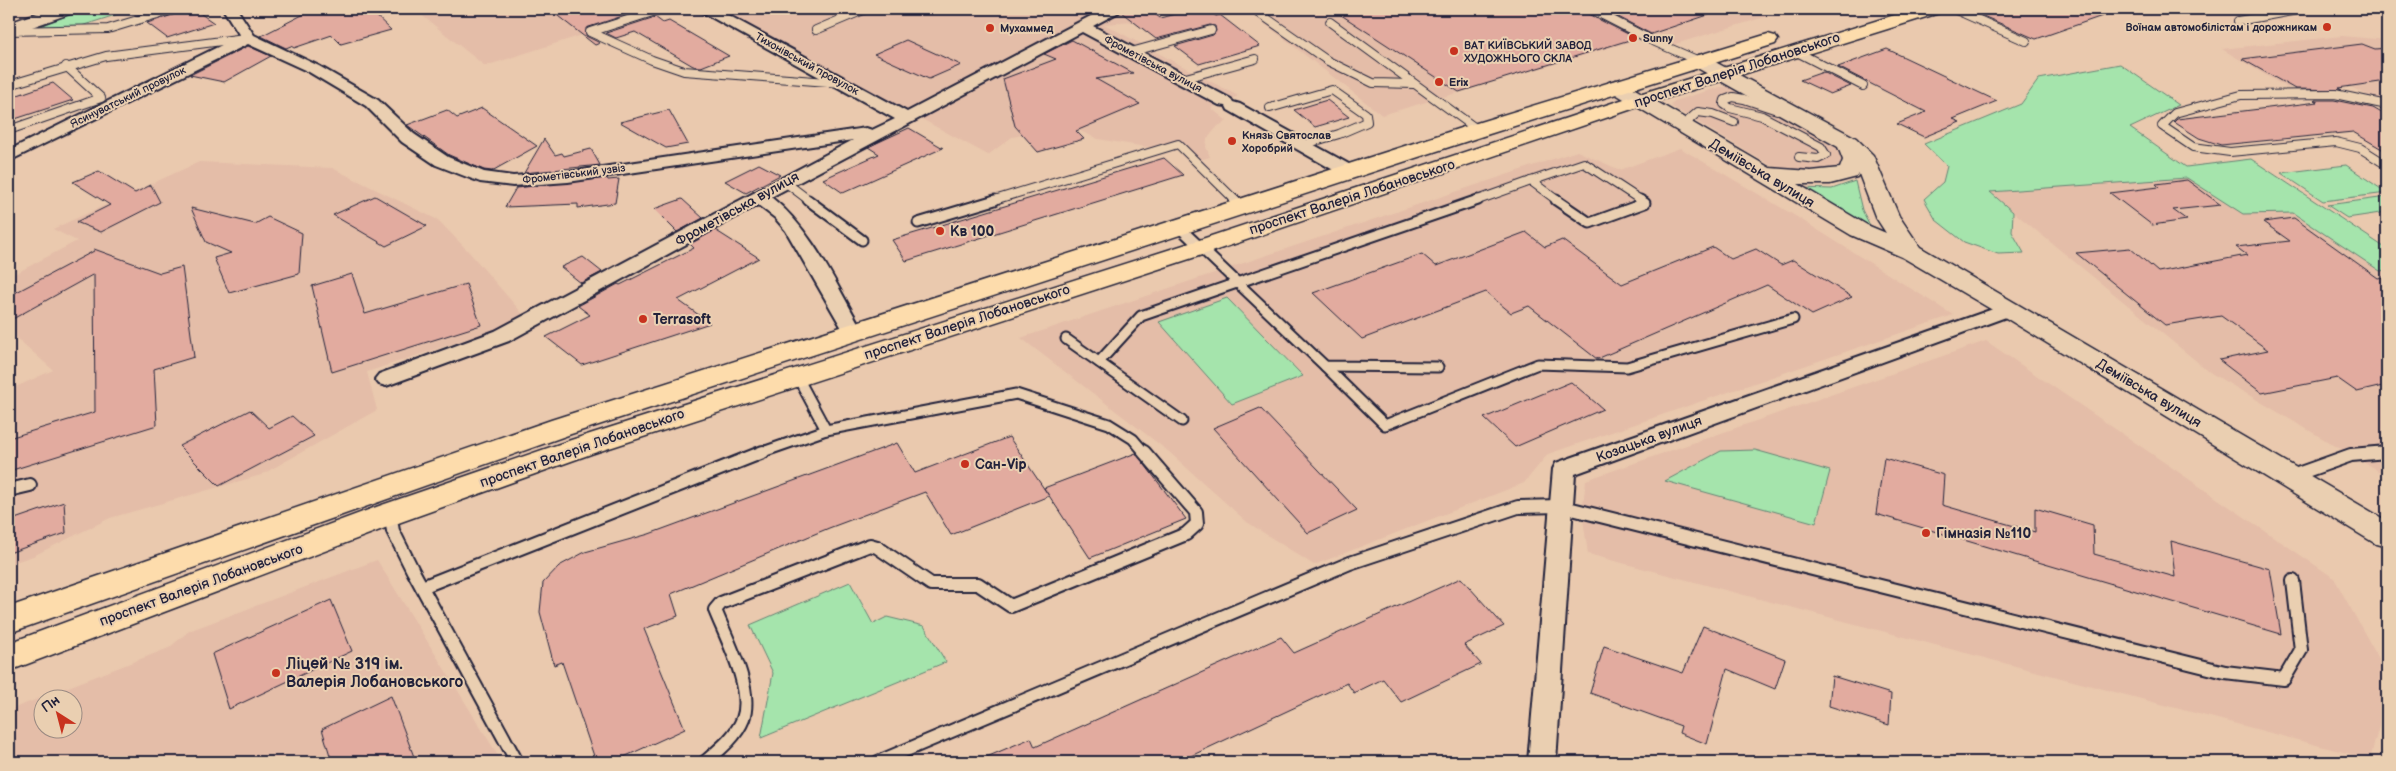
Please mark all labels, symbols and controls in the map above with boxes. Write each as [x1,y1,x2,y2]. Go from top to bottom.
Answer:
place label: Воїнам автомобілістам і дорожникам [2126,21,2317,34]
marker: Воїнам автомобілістам і дорожникам [2321,21,2333,33]
marker: Мухаммед [984,22,996,34]
place label: Мухаммед [1000,22,1054,35]
street label: проспект Валерія Лобановського [1632,29,1842,111]
street label: Тихонівський провулок [753,30,861,98]
marker: Sunny [1627,32,1639,44]
place label: Sunny [1643,32,1673,45]
street label: Фрометівська вулиця [1102,33,1204,95]
place label: ВАТ КИЇВСЬКИЙ ЗАВОД ХУДОЖНЬОГО СКЛА [1463,38,1592,65]
marker: ВАТ КИЇВСЬКИЙ ЗАВОД ХУДОЖНЬОГО СКЛА [1448,45,1460,57]
street label: Ясинуватський провулок [68,63,188,131]
marker: Erix [1433,76,1445,88]
place label: Erix [1449,76,1468,89]
place label: Князь Святослав Хоробрий [1241,129,1331,155]
marker: Князь Святослав Хоробрий [1226,135,1238,147]
street label: Деміївська вулиця [1706,135,1818,211]
street label: проспект Валерія Лобановського [1247,156,1457,238]
street label: Фрометівський узвіз [522,161,626,187]
street label: Фрометівська вулиця [672,168,802,250]
place label: Кв 100 [950,223,994,240]
marker: Кв 100 [934,225,946,237]
street label: проспект Валерія Лобановського [862,281,1072,363]
place label: Terrasoft [653,311,711,328]
marker: Terrasoft [637,313,649,325]
street label: Деміївська вулиця [2093,355,2205,431]
street label: проспект Валерія Лобановського [478,405,686,491]
street label: Козацька вулиця [1594,412,1704,466]
place label: Сан-Vip [975,456,1027,473]
marker: Сан-Vip [959,458,971,470]
place label: Гімназія №110 [1936,525,2031,542]
marker: Гімназія №110 [1920,527,1932,539]
street label: проспект Валерія Лобановського [97,540,305,630]
place label: Ліцей № 319 ім. Валерія Лобановського [285,655,464,692]
marker: Ліцей № 319 ім. Валерія Лобановського [270,667,282,679]
north arrow [32,688,82,738]
text: Пн [38,692,63,716]

